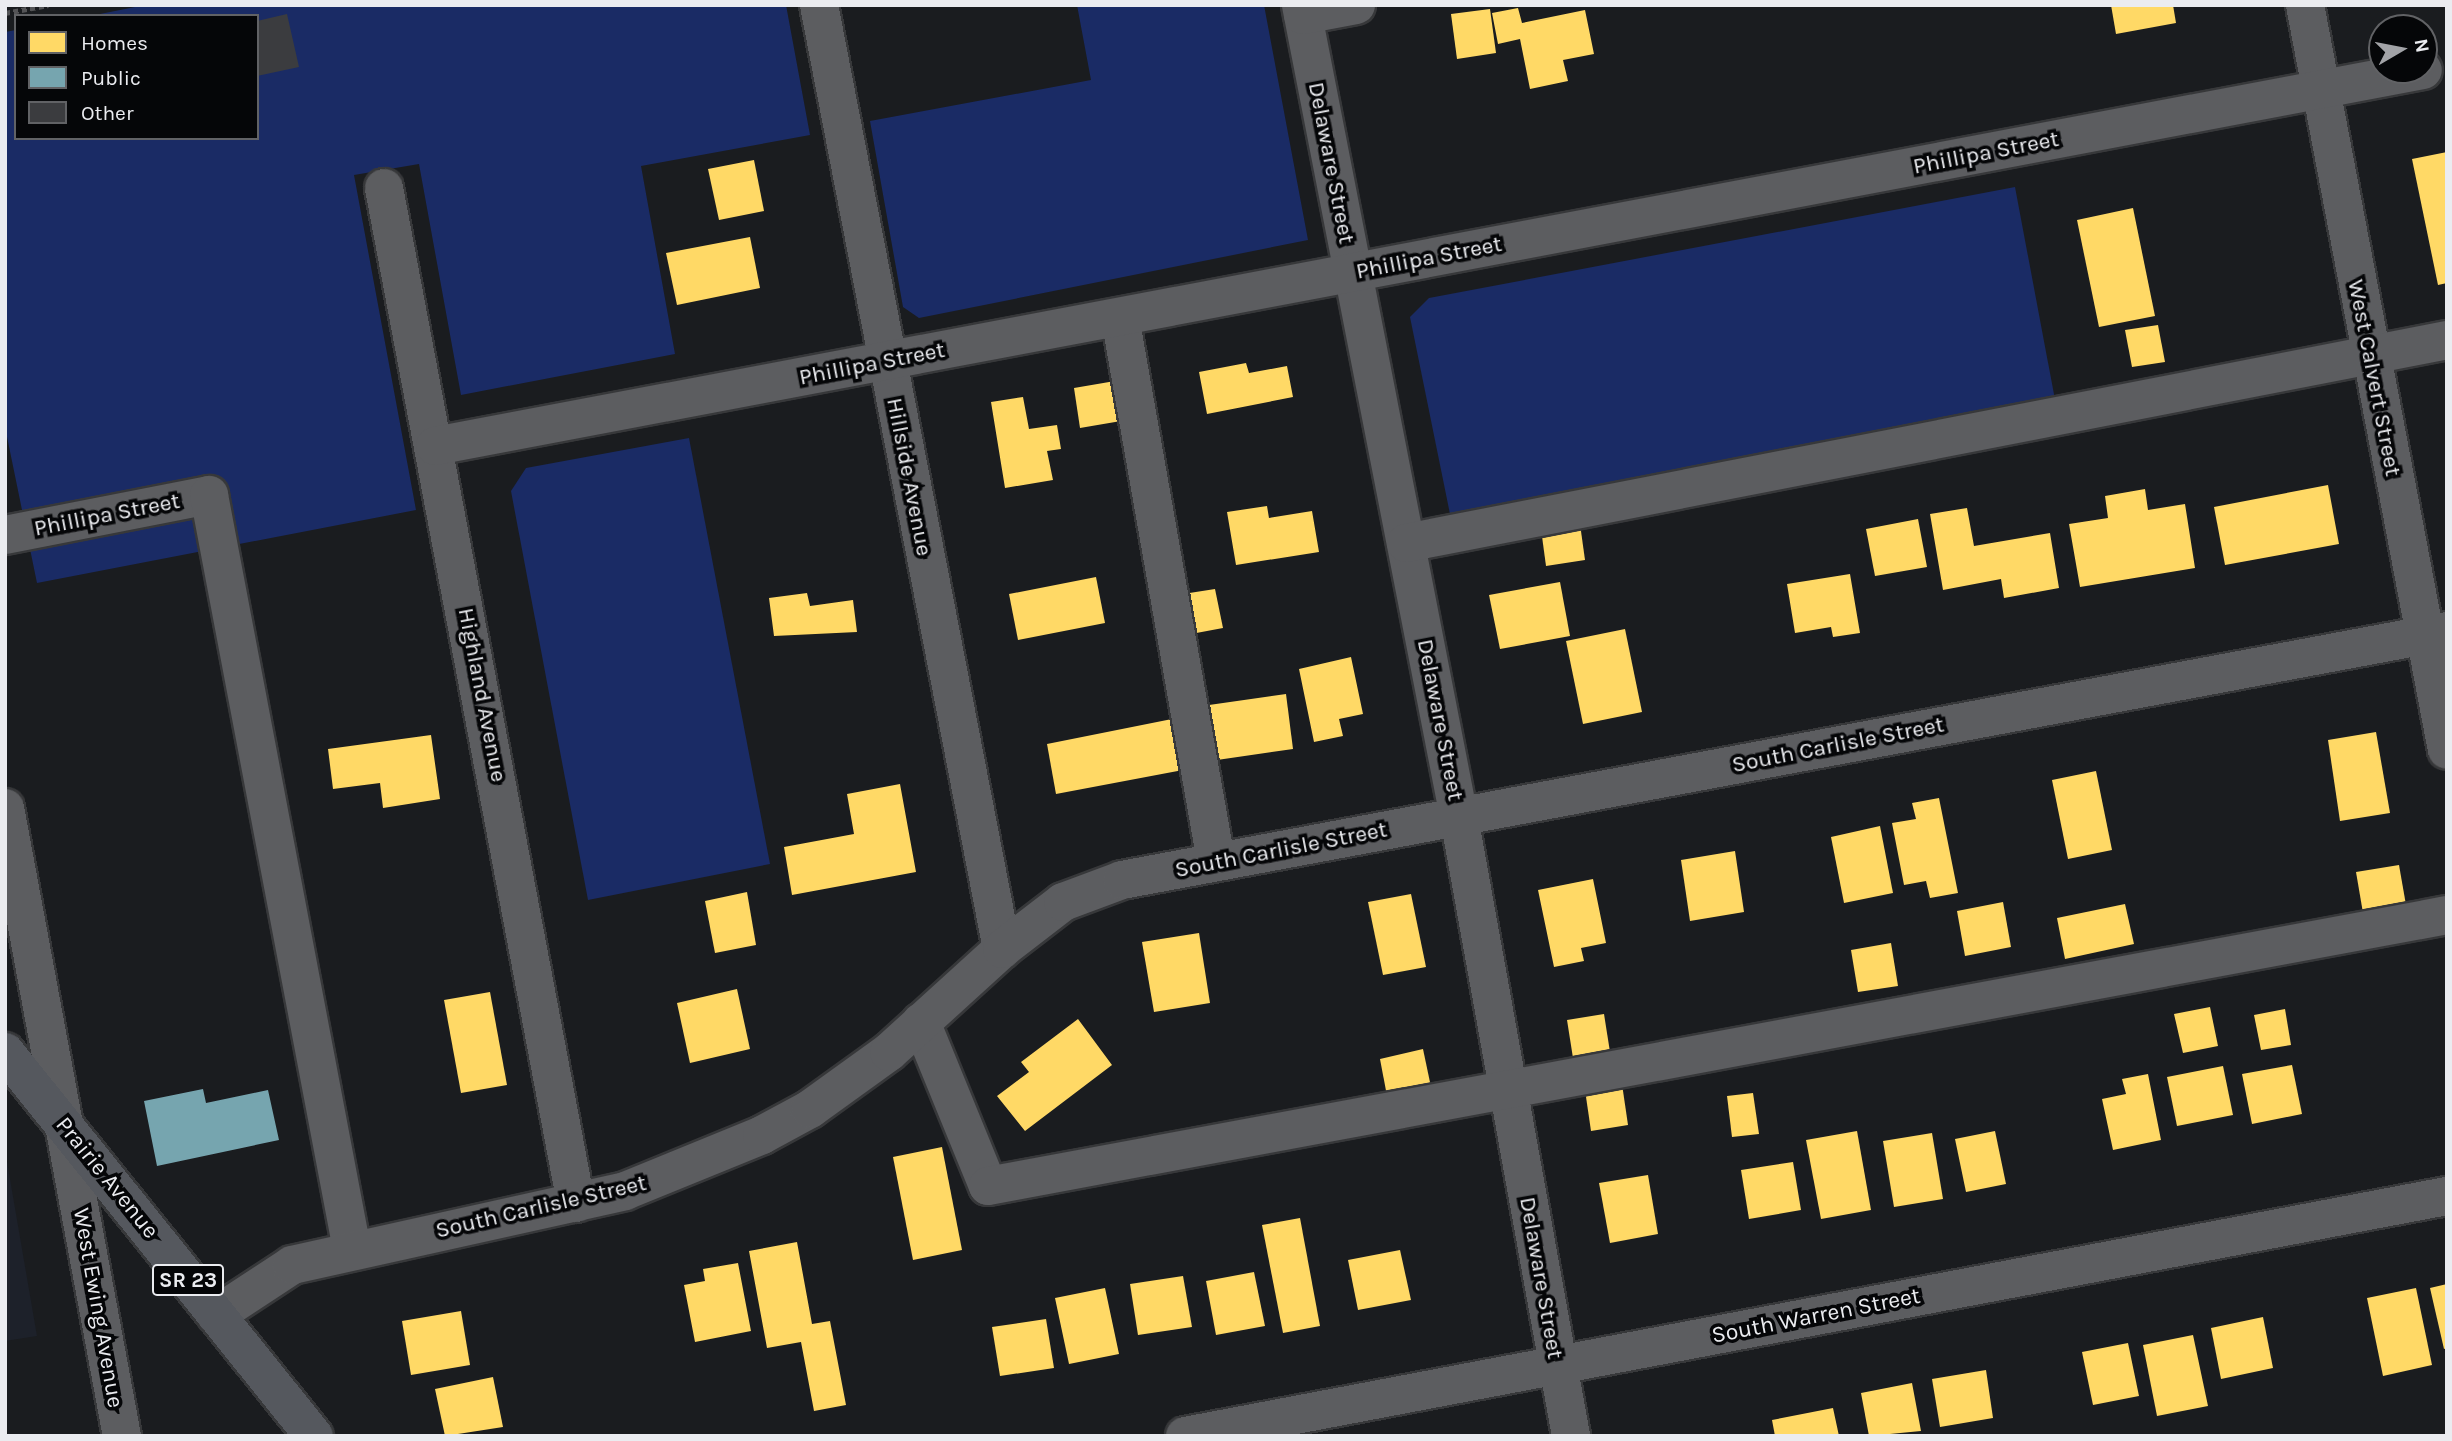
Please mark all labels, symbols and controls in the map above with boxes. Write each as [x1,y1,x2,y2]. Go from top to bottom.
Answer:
legend [14,14,259,140]
north arrow [2368,14,2438,84]
text: Homes [81,31,148,55]
text: N [2410,37,2434,54]
text: Public [81,66,141,90]
street label: Delaware Street [1302,80,1360,246]
text: Other [81,101,134,125]
street label: Phillipa Street [1911,125,2061,181]
street label: Phillipa Street [1354,230,1504,286]
street label: West Calvert Street [2341,277,2407,479]
street label: Phillipa Street [797,336,947,392]
street label: Hillside Avenue [880,396,938,558]
street label: Phillipa Street [32,487,182,543]
street label: Highland Avenue [452,606,512,784]
street label: Delaware Street [1411,637,1469,803]
street label: South Carlisle Street [1730,711,1946,779]
street label: South Carlisle Street [1173,816,1389,884]
street label: Prairie Avenue [49,1112,165,1244]
street label: South Carlisle Street [433,1169,649,1245]
street label: Delaware Street [1513,1195,1569,1361]
street label: West Ewing Avenue [67,1206,129,1410]
road number: SR 23 [151,1262,225,1298]
street label: South Warren Street [1709,1282,1923,1350]

